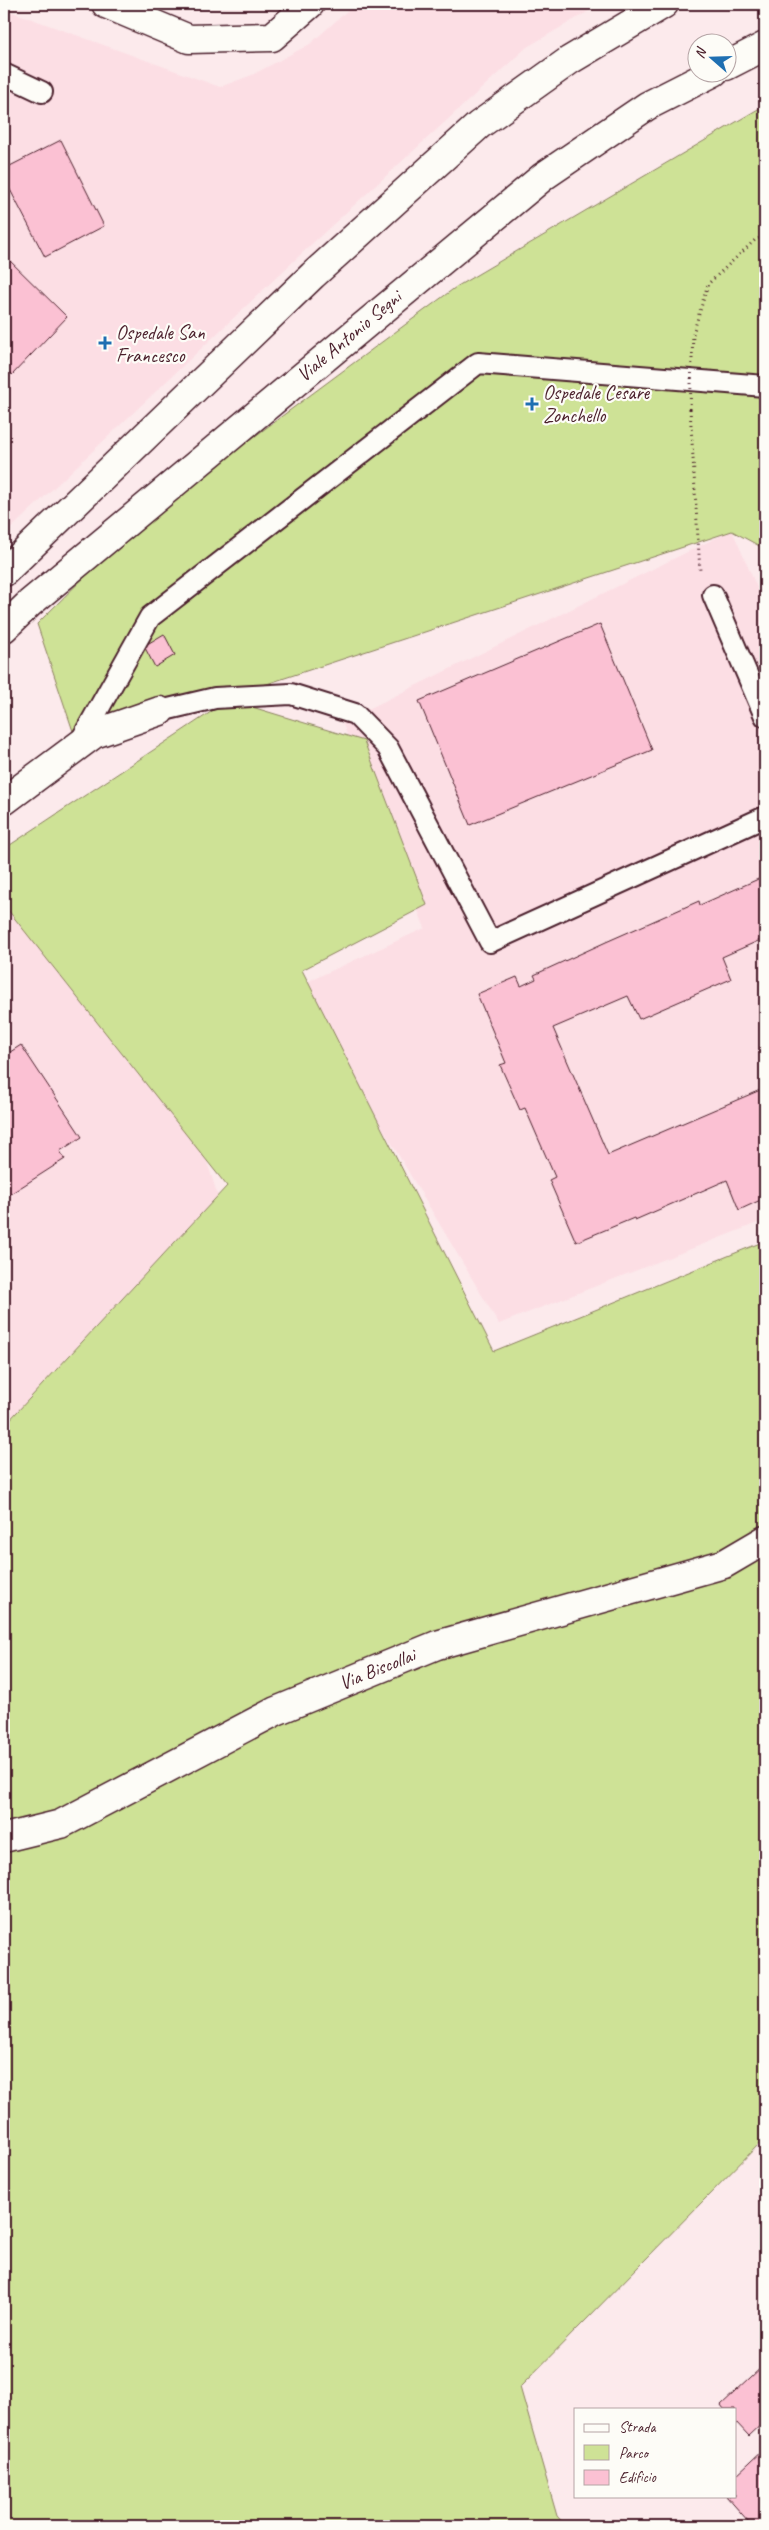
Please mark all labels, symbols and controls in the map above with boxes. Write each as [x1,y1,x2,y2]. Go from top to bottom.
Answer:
north arrow [686,32,736,82]
text: N [691,45,711,61]
street label: Viale Antonio Segni [291,283,408,387]
place label: Ospedale San Francesco [116,320,206,368]
marker: Ospedale San Francesco [98,336,112,350]
place label: Ospedale Cesare Zonchello [543,380,651,428]
marker: Ospedale Cesare Zonchello [525,397,539,411]
street label: Via Biscollai [335,1642,421,1696]
legend [574,2408,736,2498]
text: Strada [619,2418,656,2437]
text: Parco [619,2444,650,2463]
text: Edificio [619,2468,657,2487]

